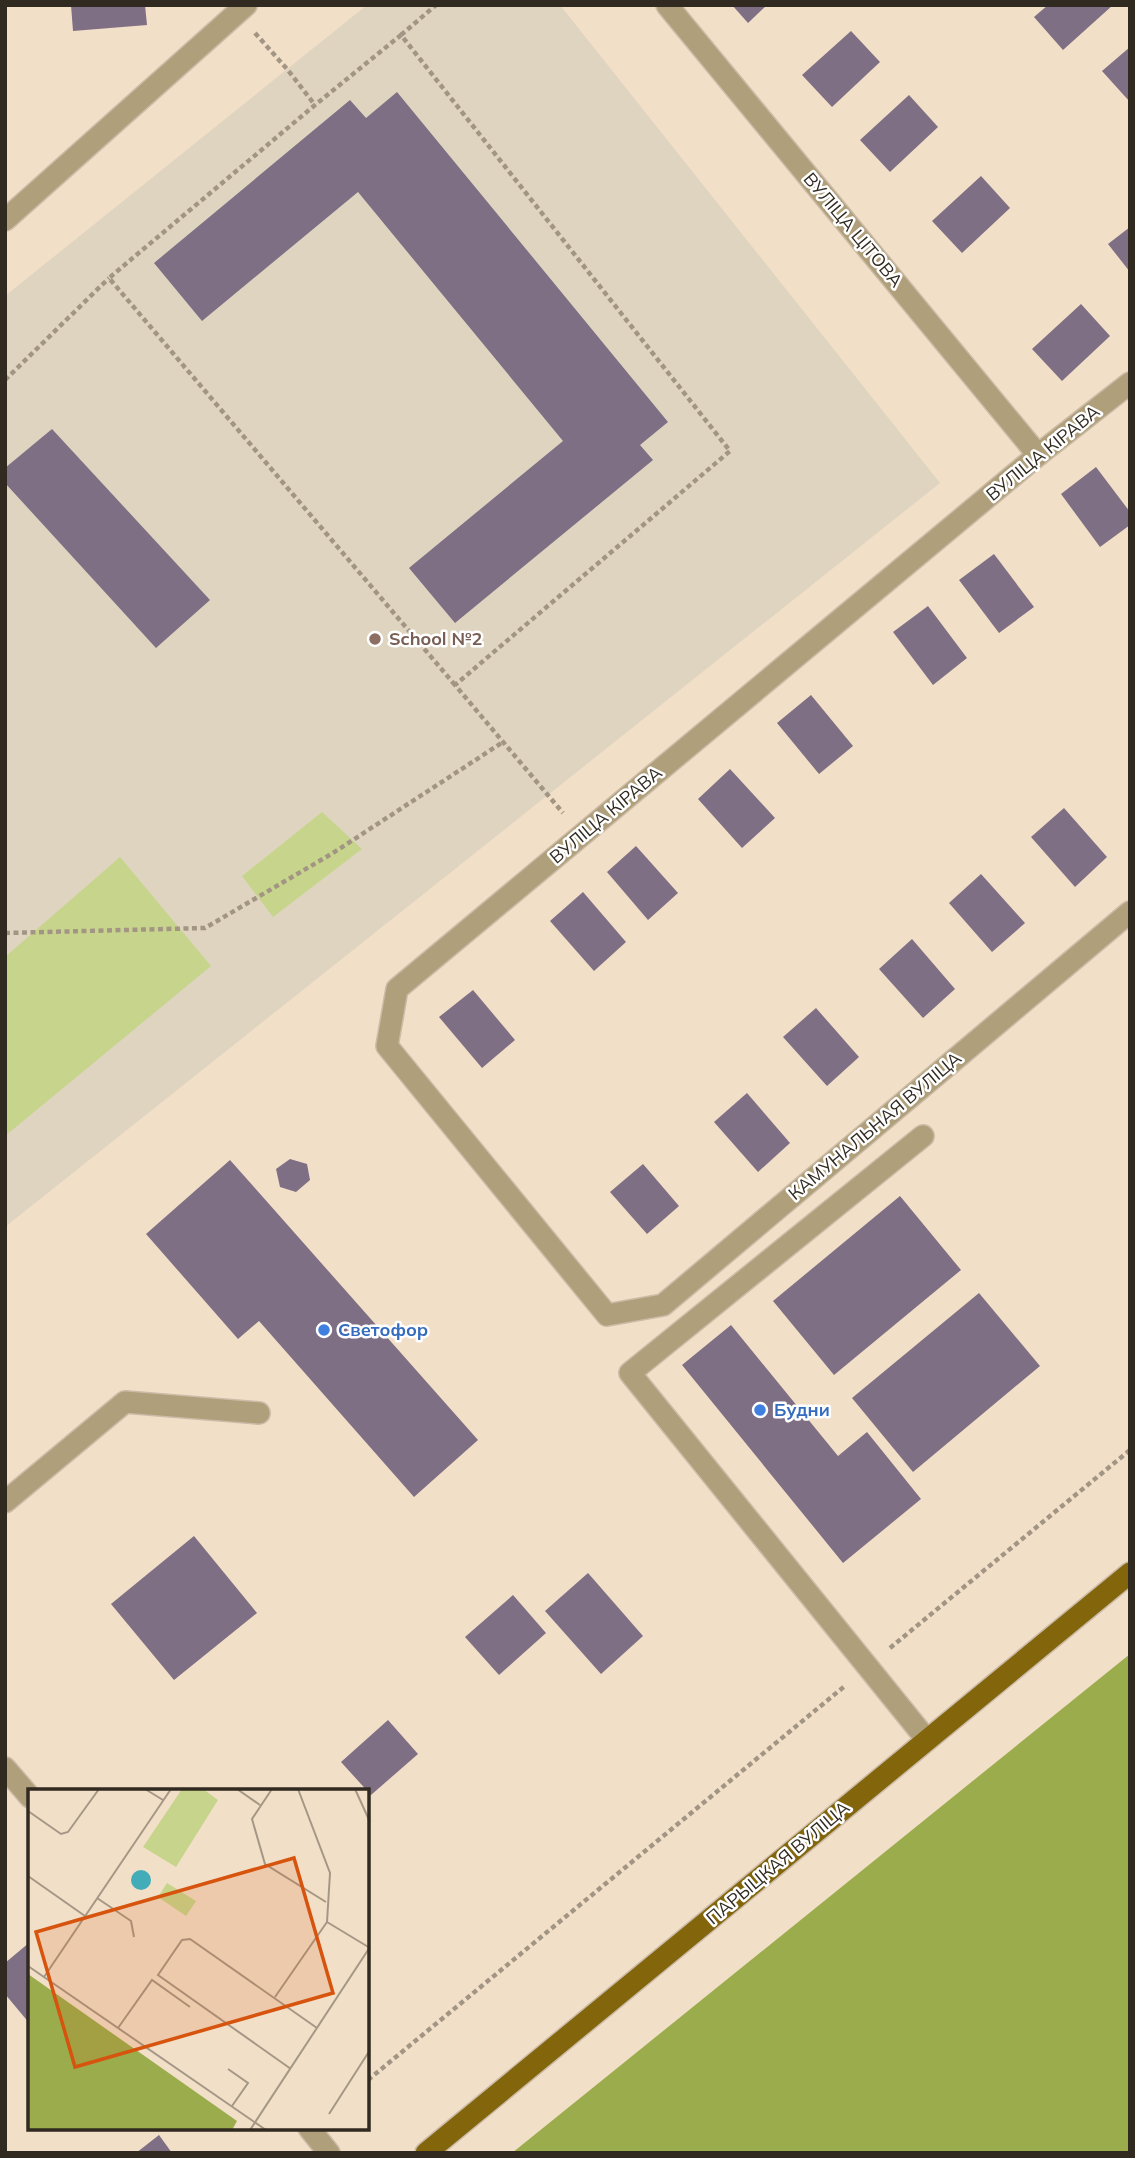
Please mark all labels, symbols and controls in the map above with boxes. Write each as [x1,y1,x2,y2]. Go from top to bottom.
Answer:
street label: ВУЛІЦА ЦІТОВА [799,168,908,292]
street label: ВУЛІЦА КІРАВА [981,400,1104,506]
place label: School №2 [389,627,482,650]
marker: School №2 [367,631,383,647]
street label: ВУЛІЦА КІРАВА [545,761,667,868]
street label: КАМУНАЛЬНАЯ ВУЛІЦА [783,1046,966,1205]
place label: Светофор [338,1318,428,1341]
marker: Светофор [316,1322,332,1338]
place label: Будни [774,1398,830,1421]
marker: Будни [752,1402,768,1418]
inset map [28,1789,369,2130]
street label: ПАРЫЦКАЯ ВУЛІЦА [701,1796,854,1929]

